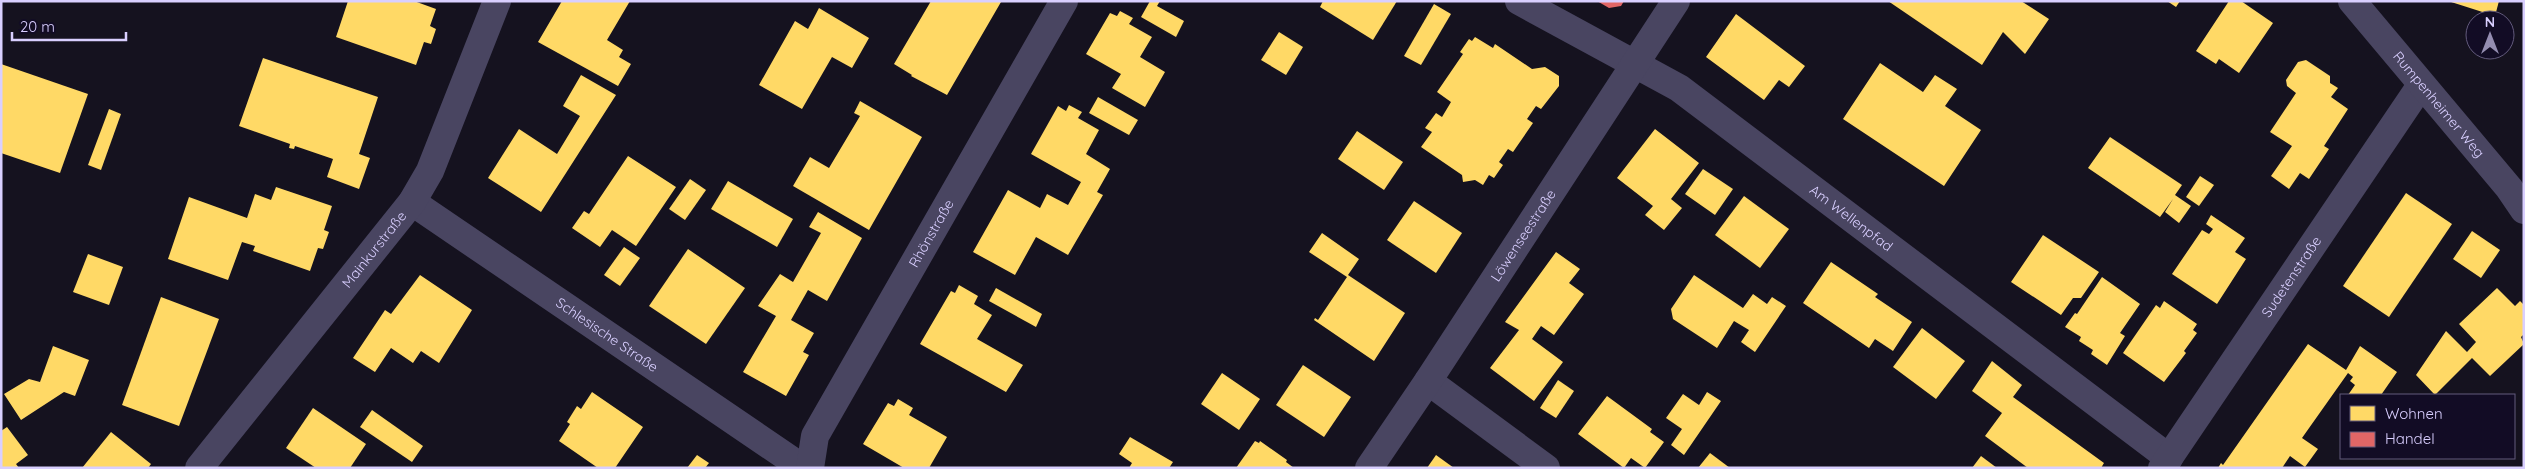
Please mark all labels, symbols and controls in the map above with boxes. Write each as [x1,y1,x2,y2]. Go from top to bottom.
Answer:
scale bar [12,10,126,42]
north arrow [2465,10,2515,60]
text: N [2485,13,2495,31]
text: 20 m [20,17,55,36]
street label: Rumpenheimer Weg [2389,48,2489,161]
street label: Am Wellenpfad [1806,181,1897,255]
street label: Löwenseestraße [1486,186,1560,285]
street label: Rhönstraße [905,196,958,270]
street label: Mainkurstraße [338,207,410,292]
street label: Sudetenstraße [2258,232,2325,321]
street label: Schlesische Straße [552,294,662,376]
legend [2340,394,2515,459]
text: Wohnen [2385,404,2443,423]
text: Handel [2385,429,2435,448]

